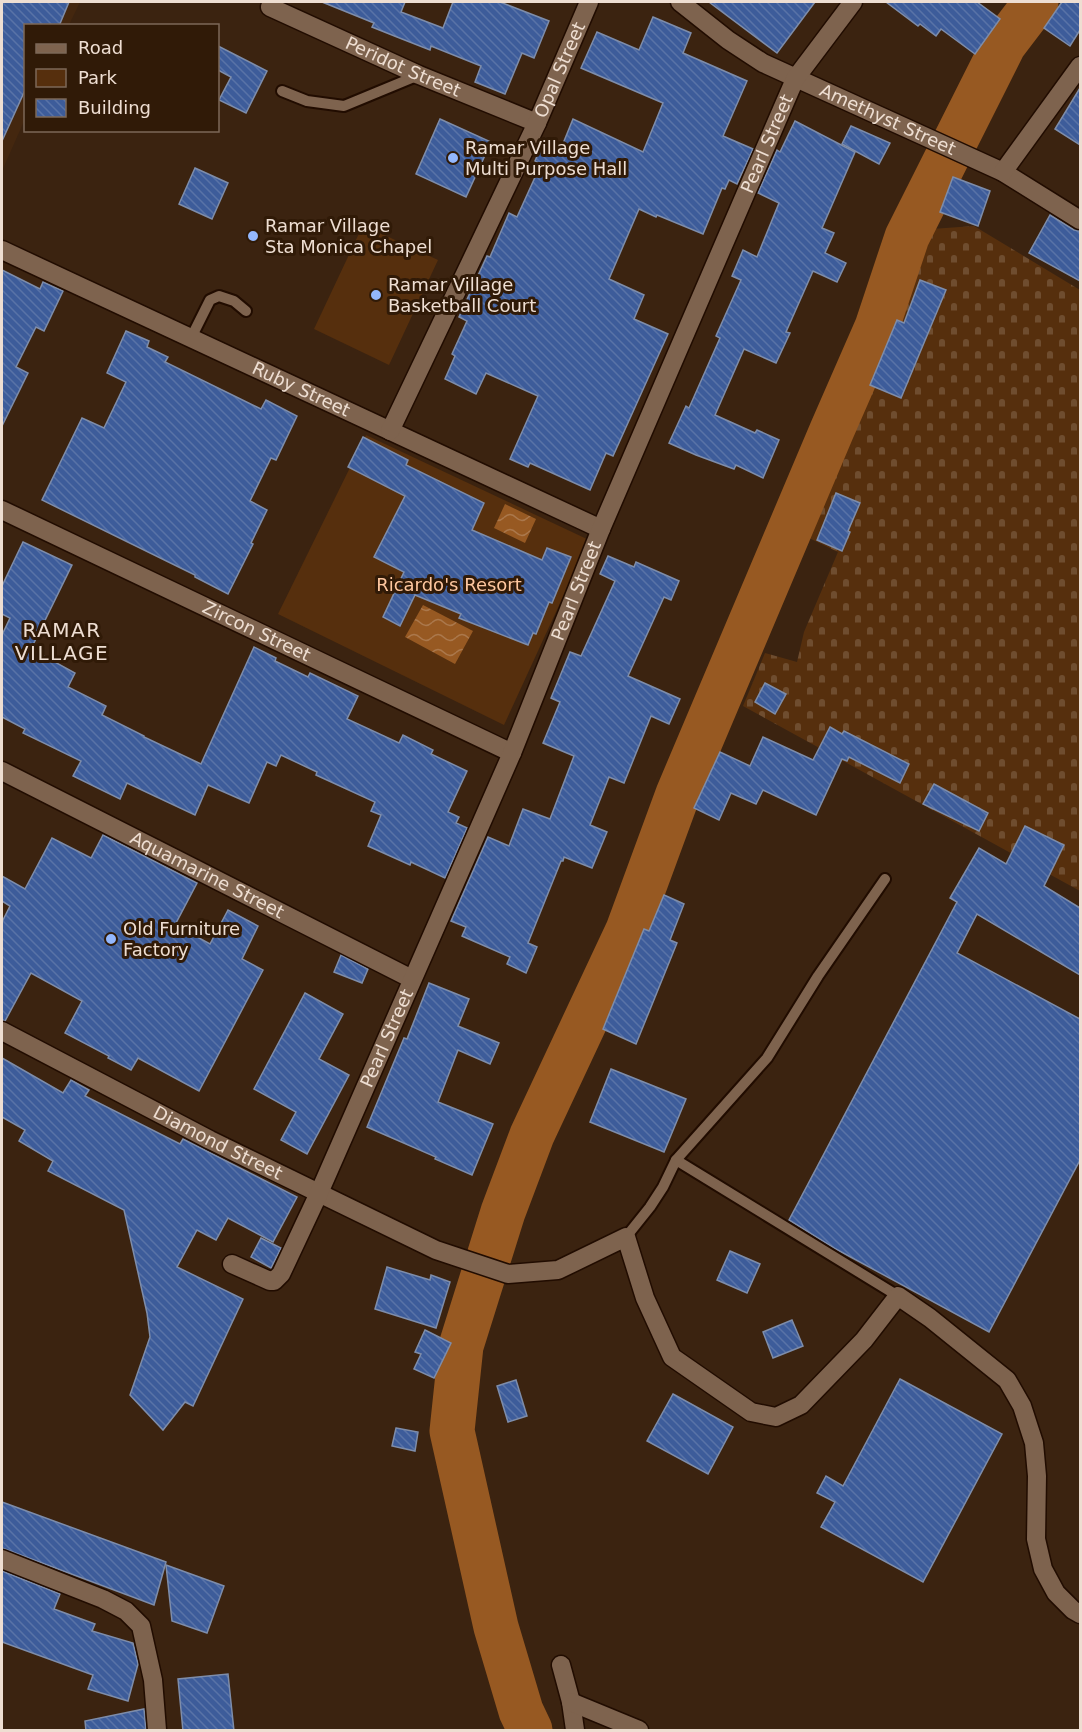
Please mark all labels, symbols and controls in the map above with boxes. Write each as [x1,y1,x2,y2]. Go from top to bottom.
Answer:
street label: Opal Street [530,19,589,121]
legend [24,24,219,132]
street label: Peridot Street [342,32,464,101]
text: Road [78,37,123,58]
text: Park [78,67,117,88]
street label: Amethyst Street [817,79,959,159]
street label: Pearl Street [736,91,797,196]
text: Building [78,97,151,118]
place label: Ramar Village Multi Purpose Hall [465,137,627,179]
marker: Ramar Village Multi Purpose Hall [446,151,460,165]
place label: Ramar Village Sta Monica Chapel [265,215,432,257]
marker: Ramar Village Sta Monica Chapel [246,229,260,243]
place label: Ramar Village Basketball Court [388,274,536,316]
marker: Ramar Village Basketball Court [369,288,383,302]
street label: Ruby Street [249,357,354,421]
street label: Pearl Street [547,538,605,643]
park label: Ricardo's Resort [376,574,522,595]
street label: Zircon Street [199,596,314,666]
district label: RAMAR VILLAGE [15,618,109,665]
street label: Aquamarine Street [127,827,288,922]
place label: Old Furniture Factory [123,918,240,960]
marker: Old Furniture Factory [104,932,118,946]
street label: Pearl Street [356,986,417,1090]
street label: Diamond Street [150,1101,286,1184]

